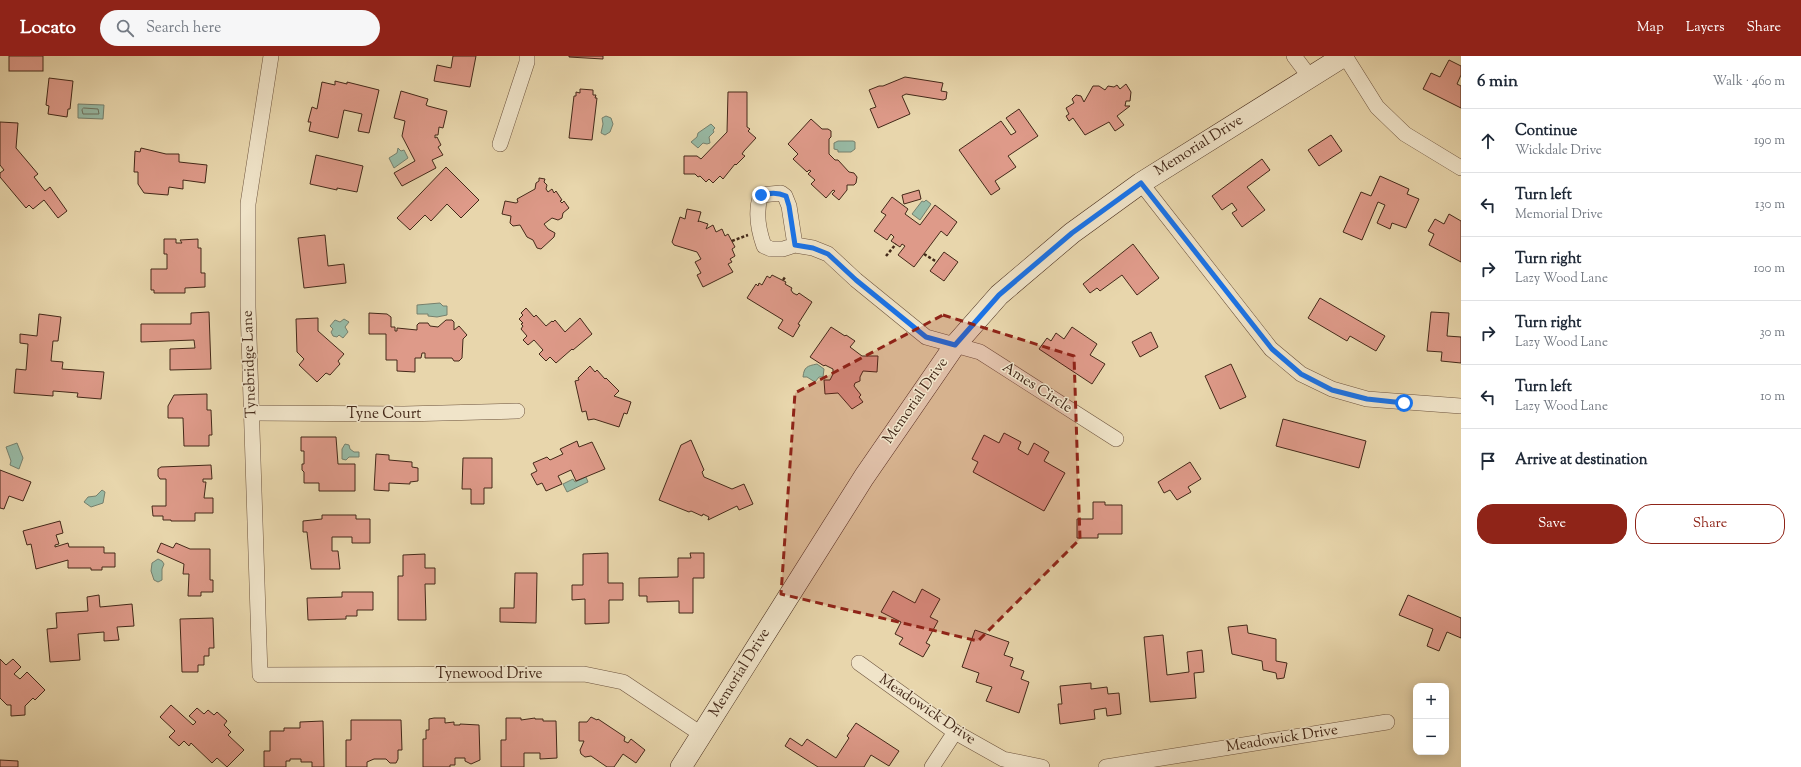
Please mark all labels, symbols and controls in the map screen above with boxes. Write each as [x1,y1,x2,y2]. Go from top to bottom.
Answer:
search box [100,10,380,46]
text: Locato [20,15,76,42]
icon: search [114,17,136,39]
text: Search here [146,18,221,39]
text: Map [1637,18,1664,38]
text: Layers [1686,18,1724,38]
text: Share [1746,18,1781,38]
text: 6 min [1477,70,1518,94]
text: Walk · 460 m [1712,73,1785,91]
street label: Memorial Drive [1150,110,1248,182]
text: Continue [1515,121,1577,142]
icon: ahead [1477,130,1499,152]
text: 190 m [1754,132,1785,150]
text: Wickdale Drive [1515,142,1602,160]
text: Turn left [1515,185,1572,206]
route end [752,186,770,204]
icon: left [1477,194,1499,216]
text: 130 m [1755,196,1785,214]
text: Memorial Drive [1515,206,1603,224]
text: Turn right [1515,249,1581,270]
icon: right [1477,258,1499,280]
text: 100 m [1753,260,1785,278]
text: Lazy Wood Lane [1515,270,1608,288]
street label: Tynebridge Lane [238,310,262,418]
text: Turn right [1515,313,1581,334]
icon: right [1477,322,1499,344]
text: 30 m [1759,324,1785,342]
text: Lazy Wood Lane [1515,334,1608,352]
street label: Memorial Drive [878,353,954,449]
street label: Ames Circle [998,357,1076,419]
text: Turn left [1515,377,1572,398]
icon: left [1477,386,1499,408]
text: 10 m [1760,388,1785,406]
route start [1395,394,1413,412]
text: Lazy Wood Lane [1515,398,1608,416]
street label: Tyne Court [347,404,421,425]
icon: arrive [1477,450,1499,472]
text: Arrive at destination [1515,450,1648,471]
button: Save [1477,504,1627,544]
button: Share [1635,504,1785,544]
street label: Memorial Drive [704,624,776,722]
street label: Tynewood Drive [435,664,543,685]
street label: Meadowick Drive [874,670,980,750]
map controls [1413,683,1449,755]
button: + [1413,683,1449,719]
button: − [1413,719,1449,755]
street label: Meadowick Drive [1225,720,1339,758]

